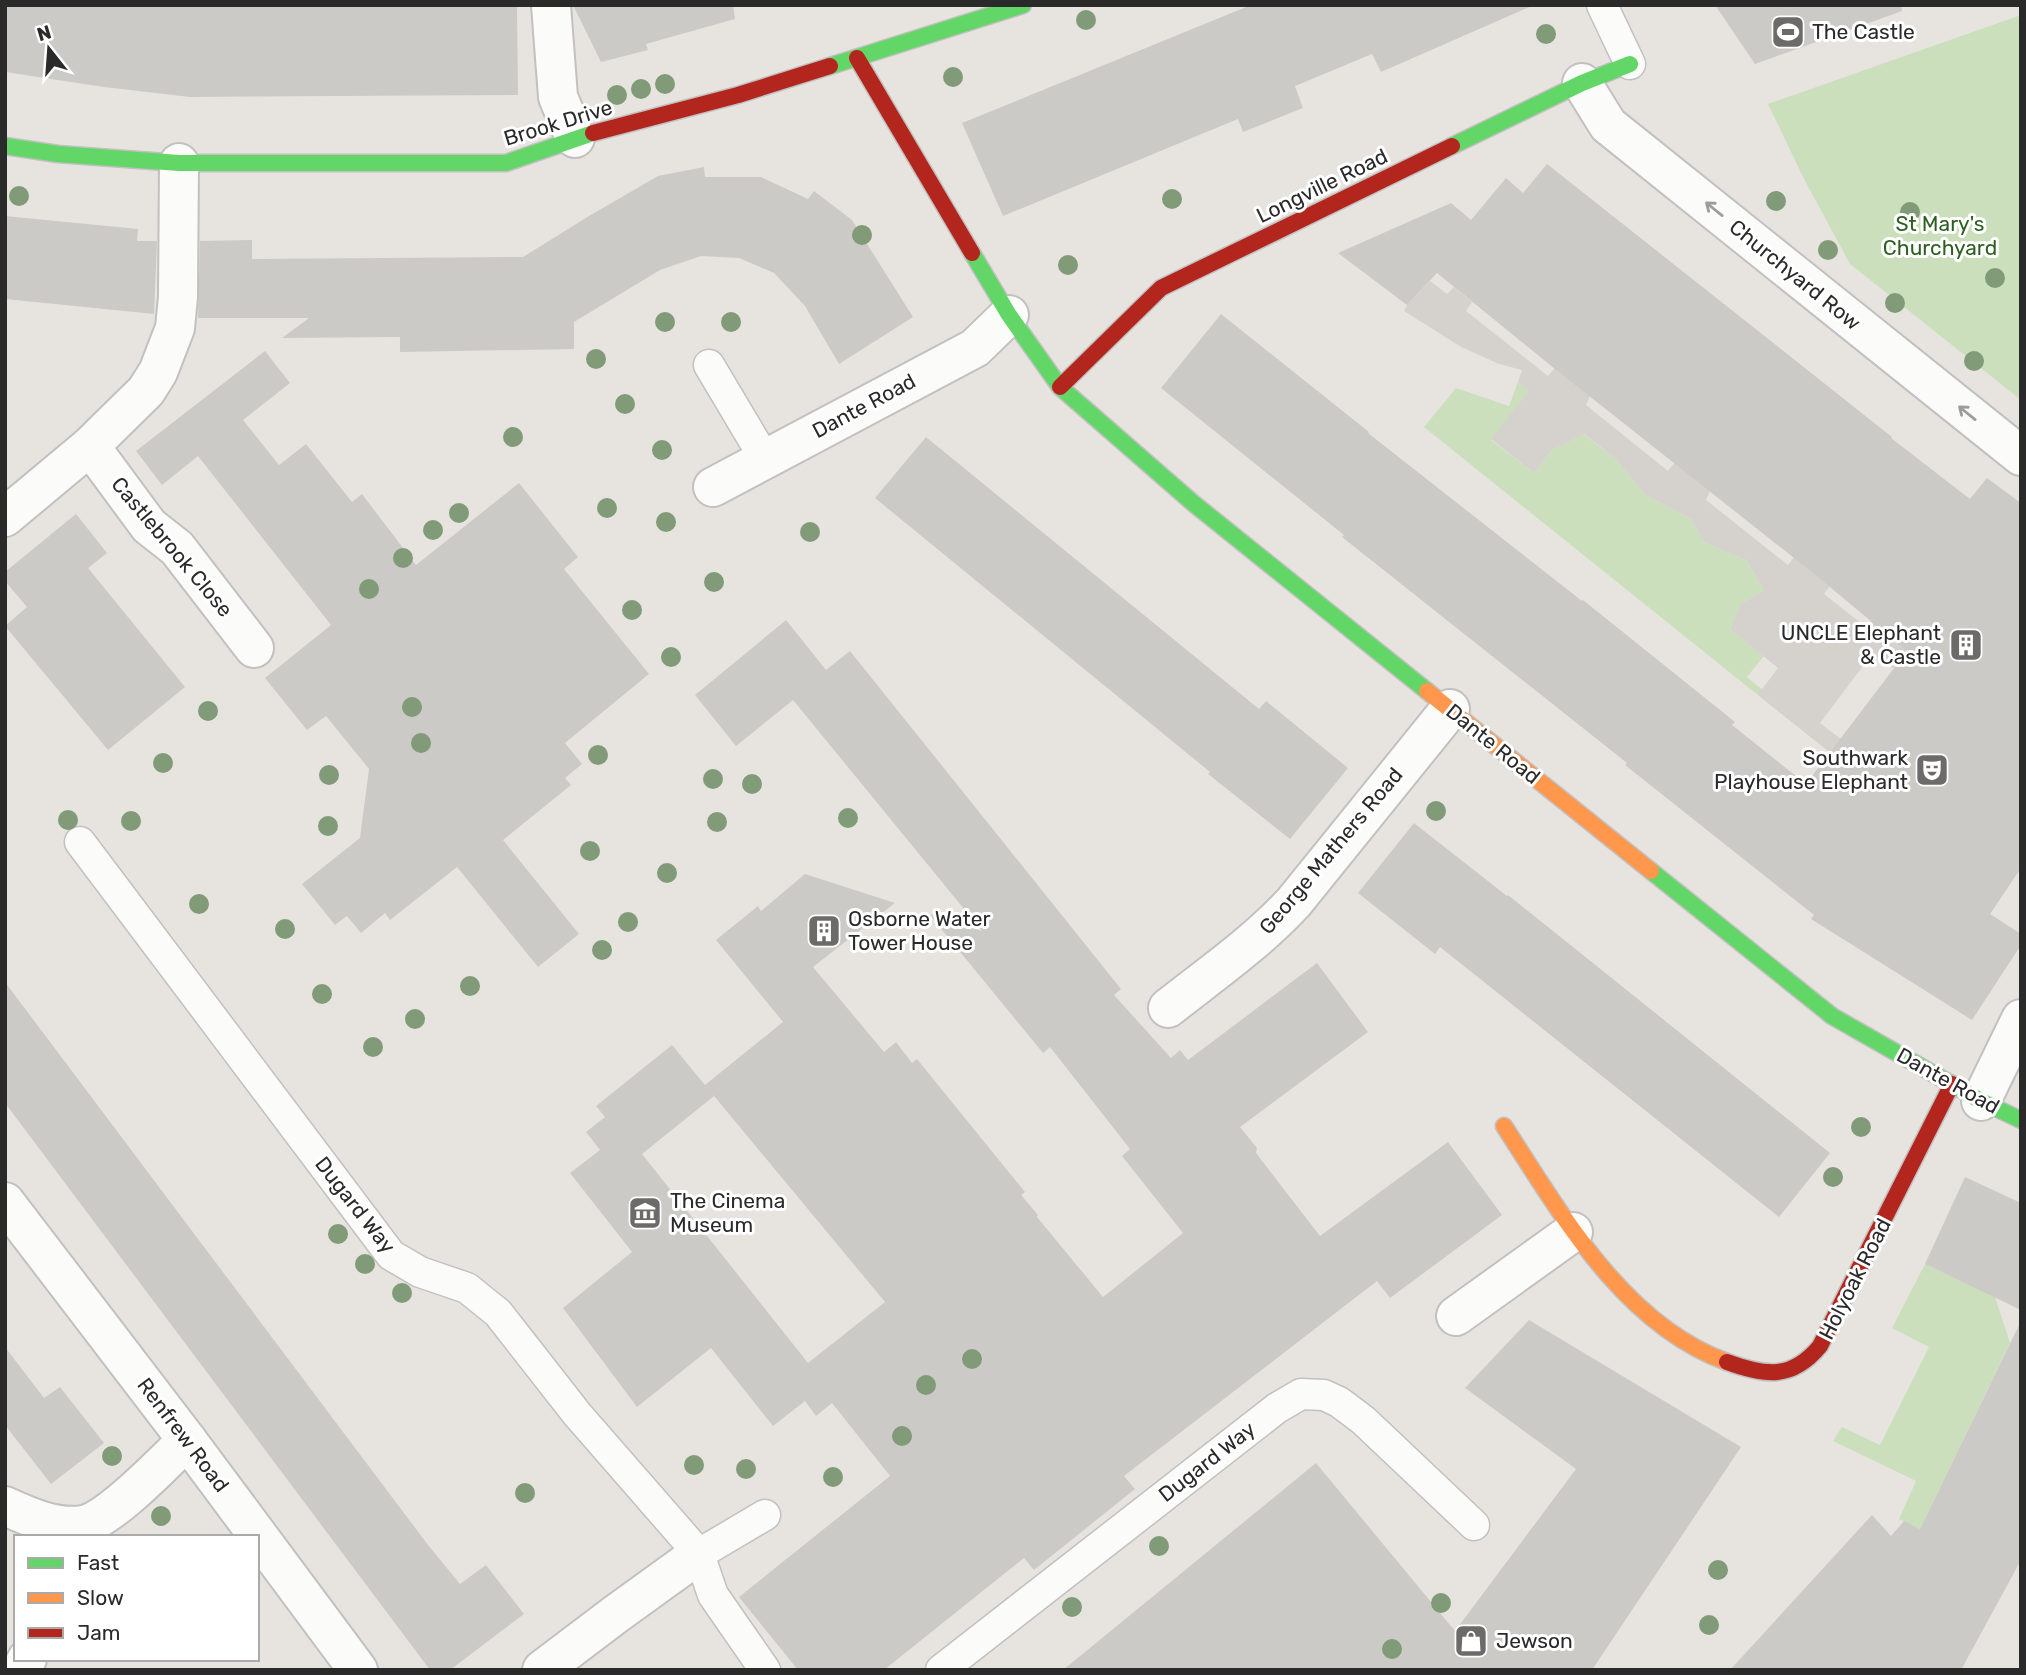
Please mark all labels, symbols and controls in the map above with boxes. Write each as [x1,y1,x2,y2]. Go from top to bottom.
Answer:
sports icon: The Castle [1769,13,1807,51]
north arrow [14,14,84,84]
place label: The Castle [1812,19,1915,44]
text: N [34,20,54,46]
street label: Brook Drive [501,94,615,151]
street label: Longville Road [1252,143,1391,228]
one-way arrow [1705,202,1723,217]
park label: St Mary's Churchyard [1883,211,1997,260]
street label: Churchyard Row [1725,214,1866,335]
street label: Dante Road [808,368,920,443]
one-way arrow [1959,405,1977,421]
street label: Castlebrook Close [107,472,238,622]
place label: UNCLE Elephant & Castle [1781,620,1941,669]
building icon: UNCLE Elephant & Castle [1947,626,1985,664]
street label: Dante Road [1441,698,1545,789]
place label: Southwark Playhouse Elephant [1714,745,1908,794]
theatre icon: Southwark Playhouse Elephant [1913,751,1951,789]
street label: George Mathers Road [1254,762,1408,939]
place label: Osborne Water Tower House [848,906,991,955]
building icon: Osborne Water Tower House [805,912,843,950]
street label: Dante Road [1893,1042,2004,1119]
street label: Dugard Way [310,1151,401,1258]
place label: The Cinema Museum [670,1188,785,1237]
museum icon: The Cinema Museum [626,1194,664,1232]
street label: Holyoak Road [1813,1214,1896,1344]
street label: Renfrew Road [132,1373,234,1497]
street label: Dugard Way [1153,1416,1260,1507]
legend [14,1535,259,1661]
text: Fast [77,1550,119,1575]
text: Slow [77,1585,124,1610]
text: Jam [77,1620,121,1645]
shop icon: Jewson [1452,1622,1490,1660]
place label: Jewson [1496,1628,1573,1653]

